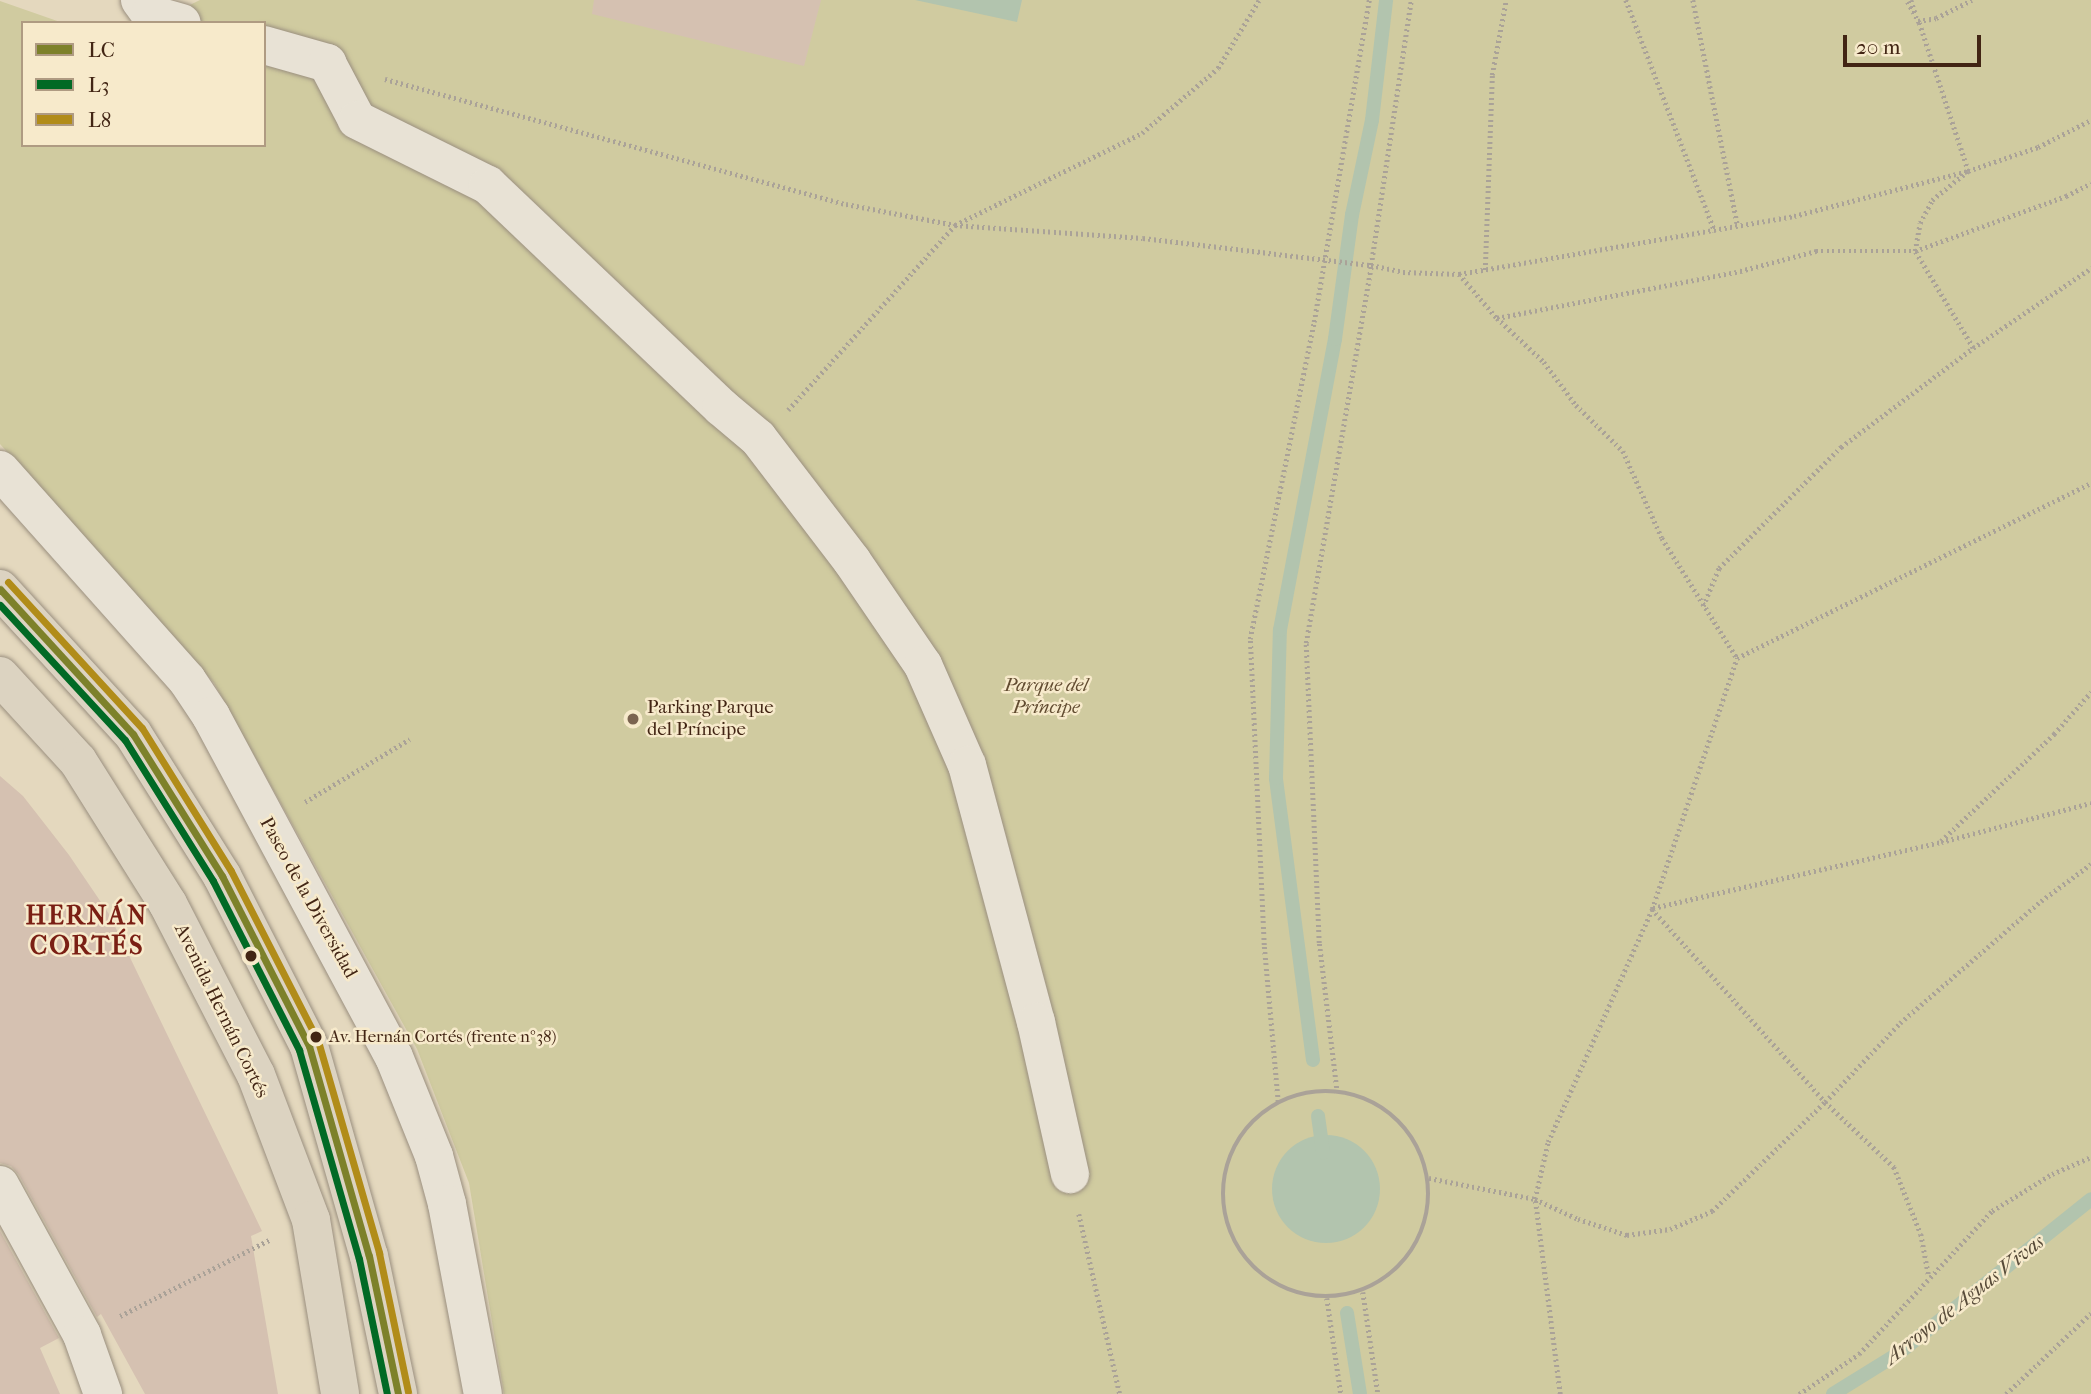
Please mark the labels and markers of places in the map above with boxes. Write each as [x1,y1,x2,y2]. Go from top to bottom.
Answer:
place label: Parking Parque del Príncipe [647,697,774,741]
marker: Parking Parque del Príncipe [625,711,641,727]
unlabelled marker [244,949,258,963]
place label: Av. Hernán Cortés (frente nº38) [329,1027,556,1047]
marker: Av. Hernán Cortés (frente nº38) [309,1030,323,1044]

